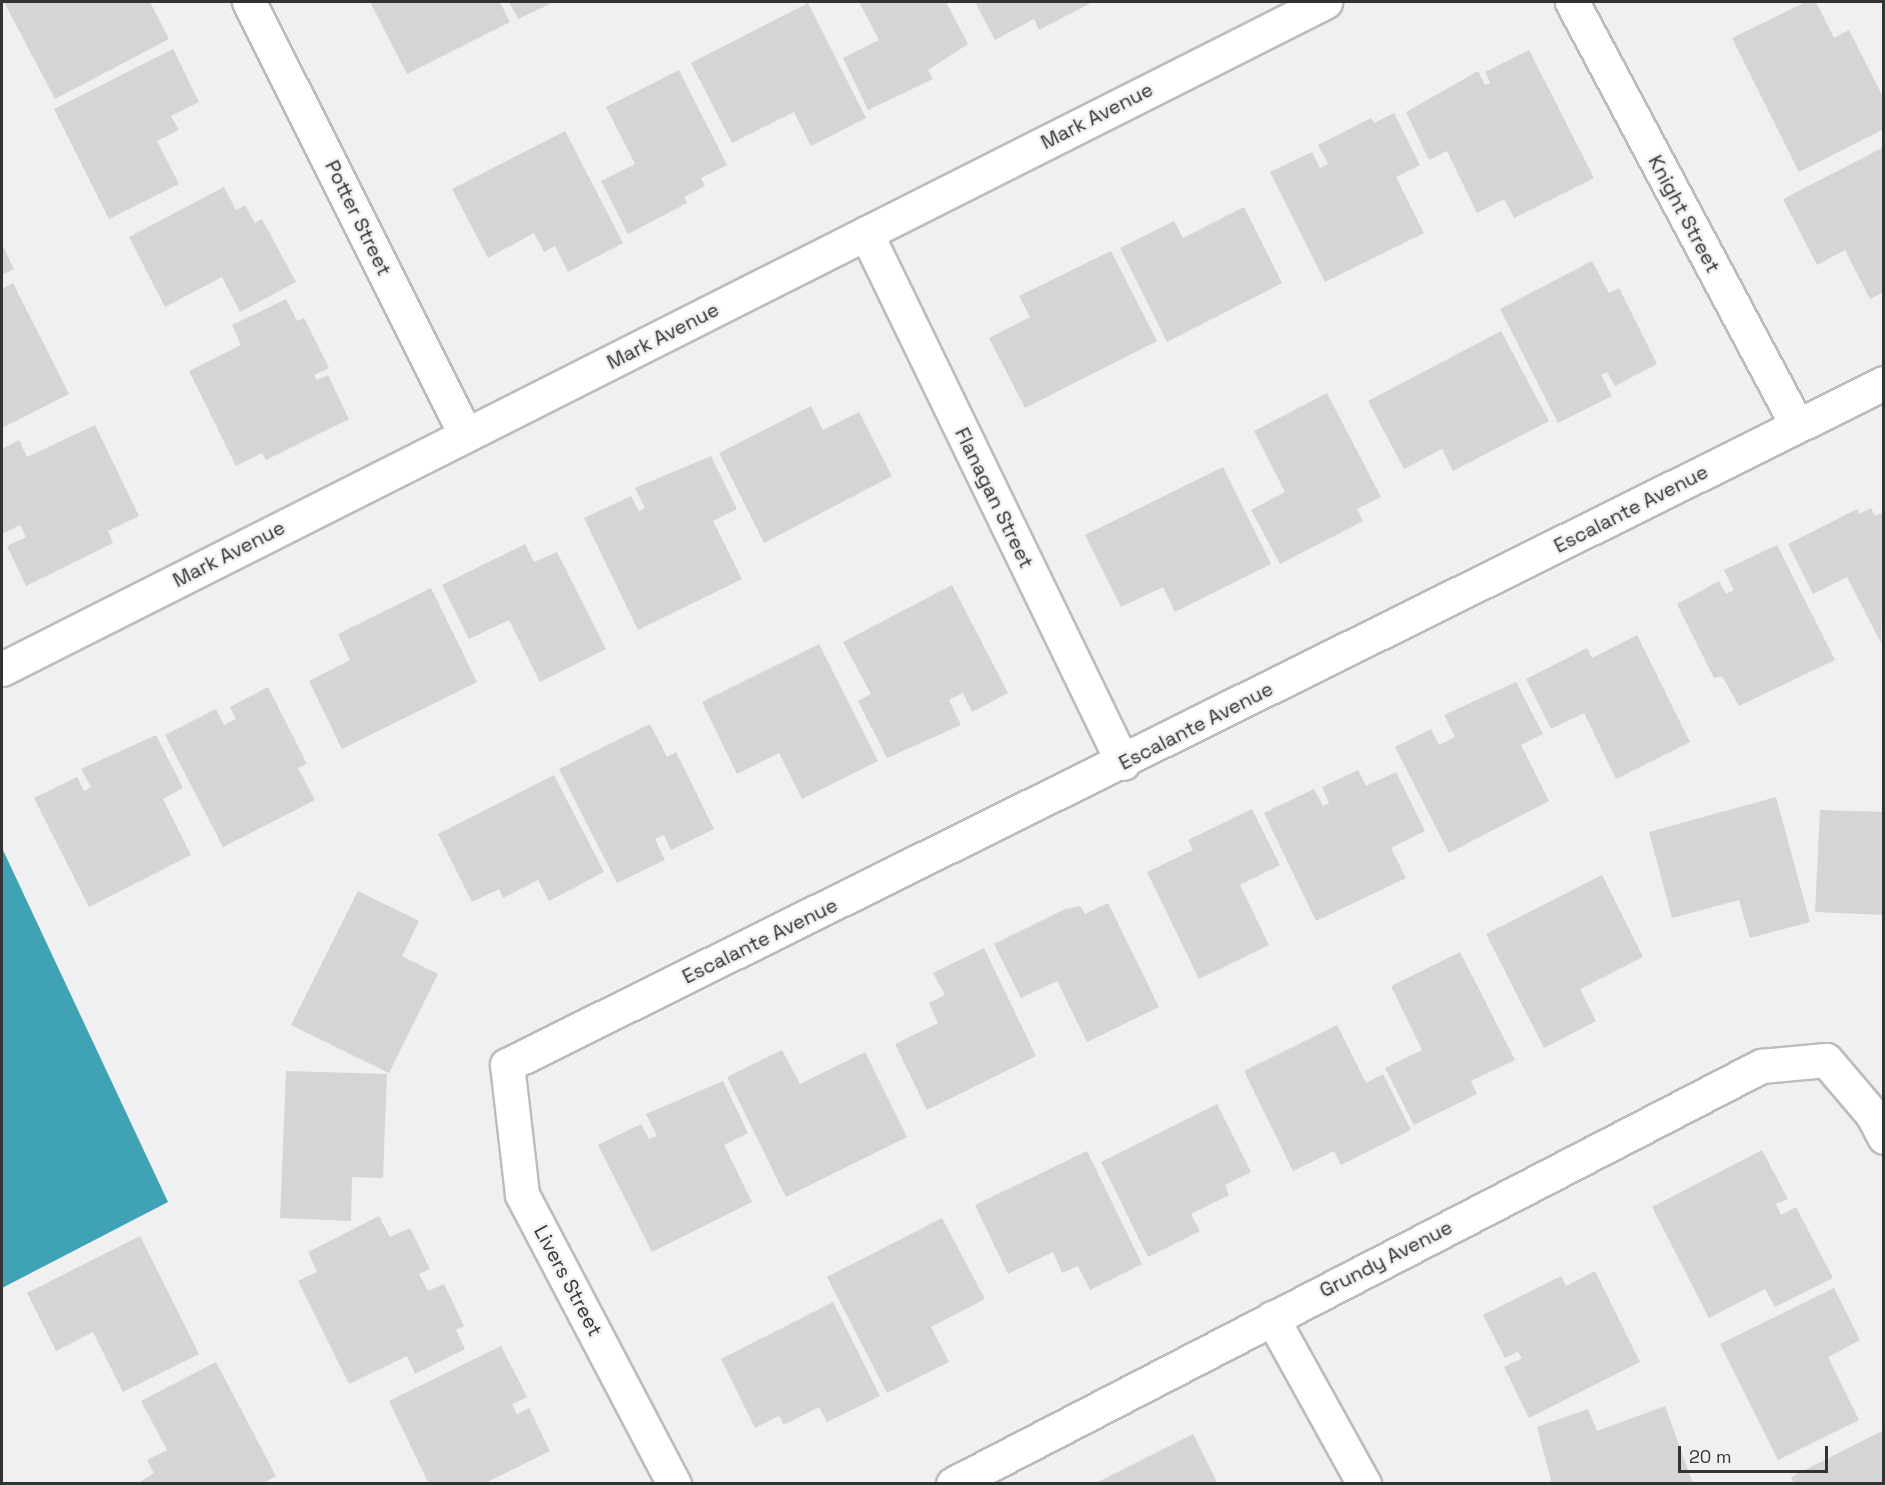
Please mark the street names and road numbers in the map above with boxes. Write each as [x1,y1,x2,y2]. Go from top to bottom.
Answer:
street label: Mark Avenue [1037,77,1157,155]
street label: Knight Street [1643,151,1725,277]
street label: Potter Street [320,156,396,280]
street label: Mark Avenue [603,297,723,375]
street label: Flanagan Street [950,424,1038,572]
street label: Escalante Avenue [1550,460,1712,558]
street label: Mark Avenue [169,515,289,593]
street label: Escalante Avenue [1115,677,1277,775]
street label: Escalante Avenue [678,893,842,989]
street label: Grundy Avenue [1315,1215,1457,1303]
street label: Livers Street [529,1221,607,1341]

